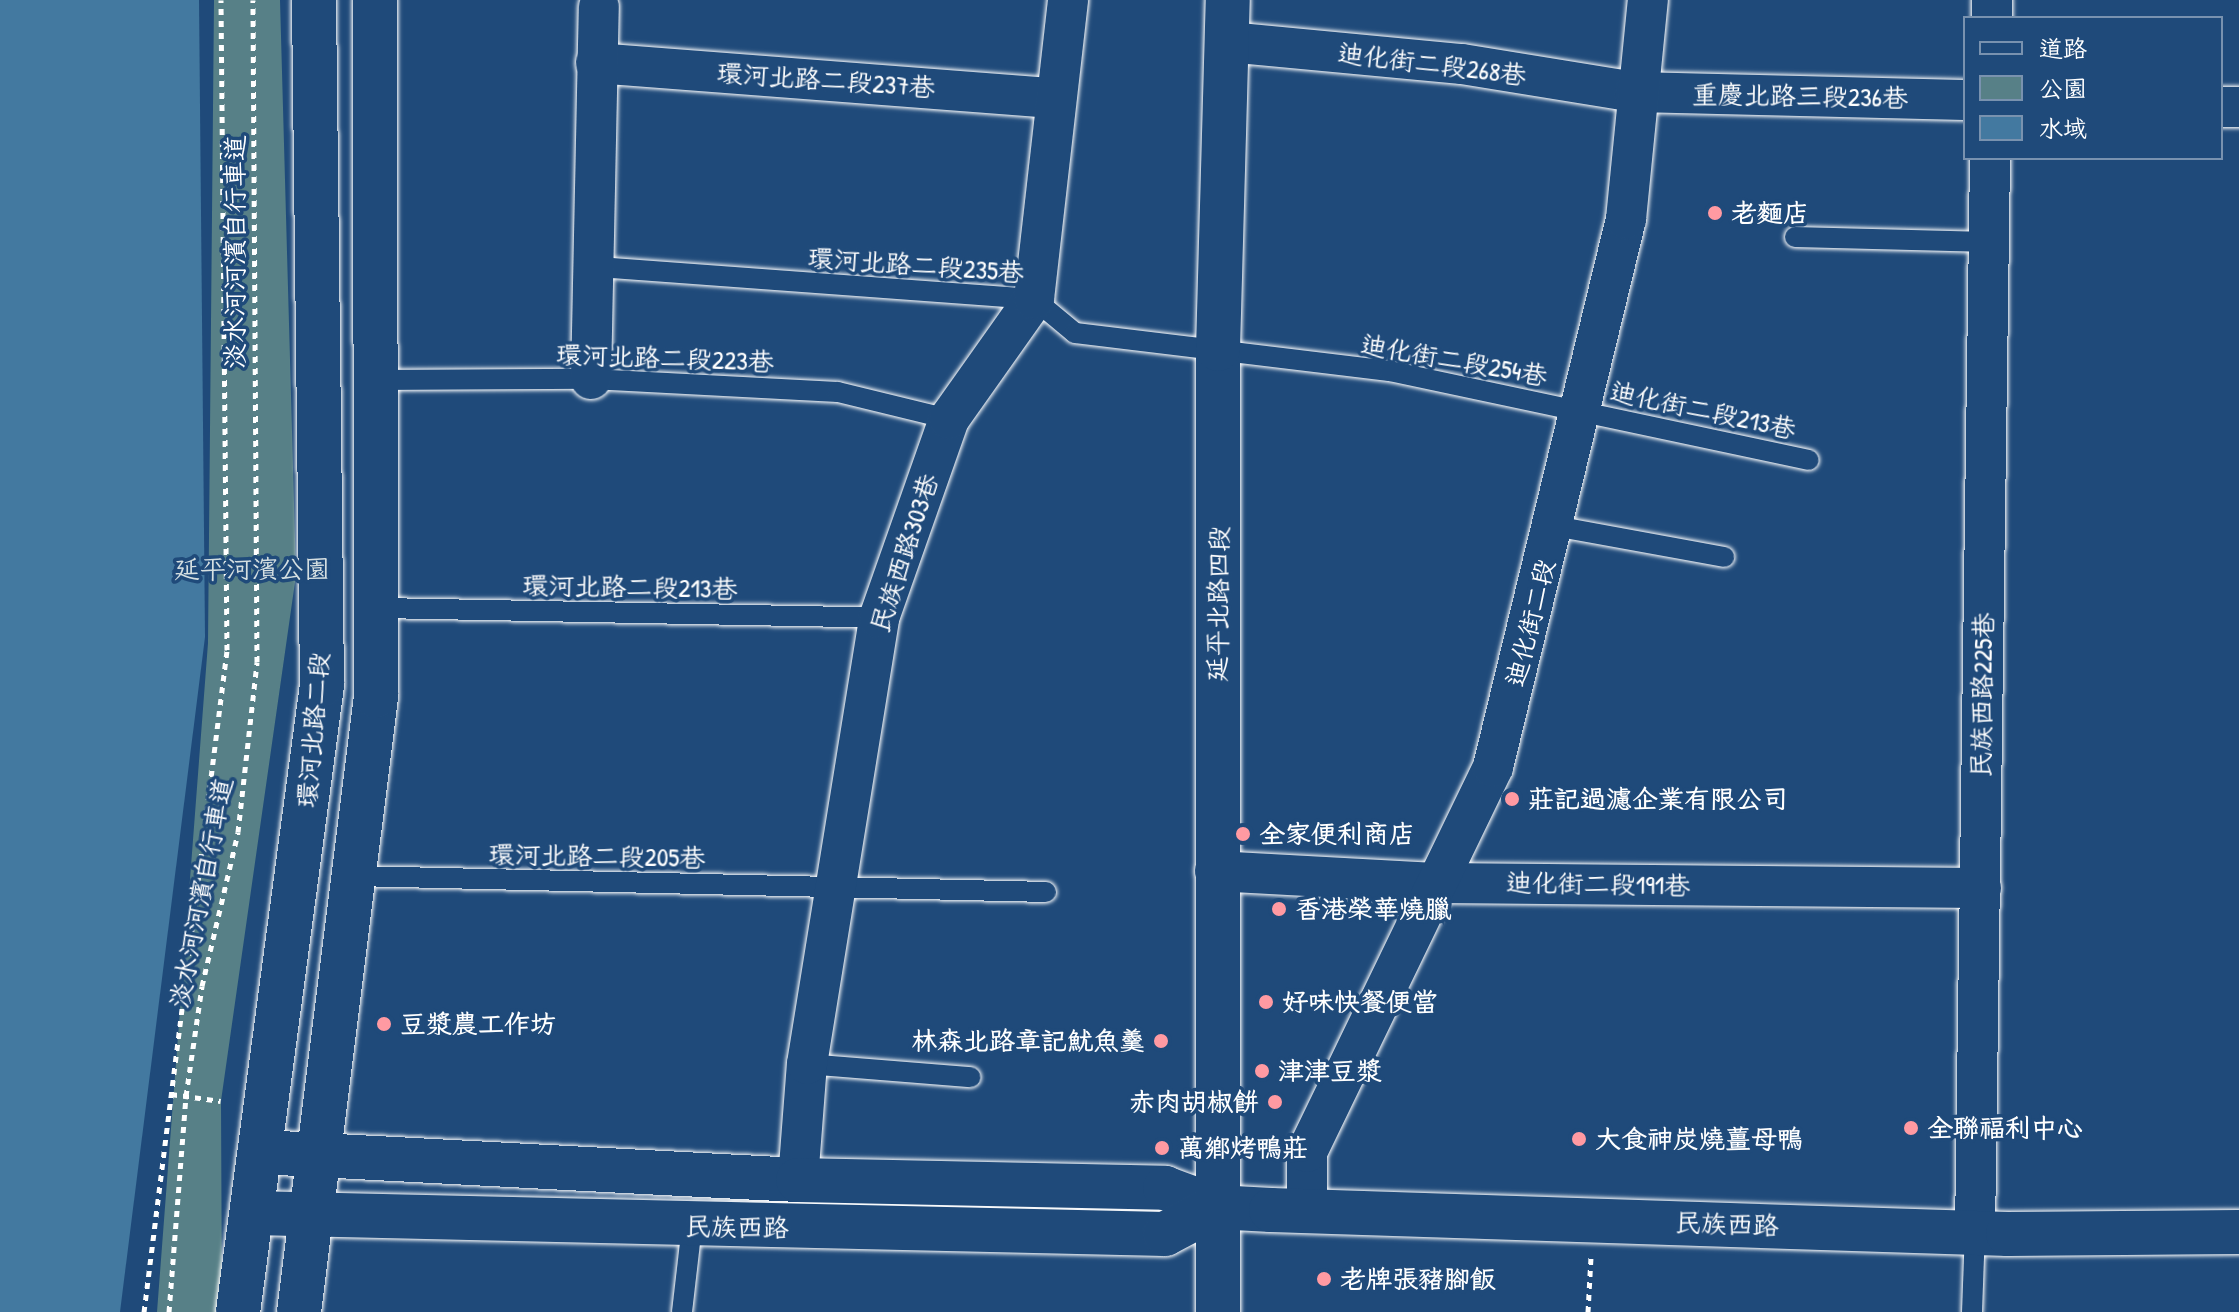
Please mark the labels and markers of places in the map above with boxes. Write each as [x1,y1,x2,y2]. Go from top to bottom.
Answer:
place label: 老麵店 [1731,197,1809,229]
marker: 老麵店 [1706,204,1724,222]
place label: 莊記過濾企業有限公司 [1528,783,1788,815]
marker: 莊記過濾企業有限公司 [1503,790,1521,808]
place label: 全家便利商店 [1259,818,1415,850]
marker: 全家便利商店 [1234,825,1252,843]
place label: 香港榮華燒臘 [1295,893,1451,925]
marker: 香港榮華燒臘 [1270,900,1288,918]
place label: 好味快餐便當 [1282,986,1438,1018]
marker: 好味快餐便當 [1257,993,1275,1011]
place label: 豆漿農工作坊 [400,1008,556,1040]
marker: 豆漿農工作坊 [375,1015,393,1033]
place label: 林森北路章記魷魚羹 [911,1025,1145,1057]
marker: 林森北路章記魷魚羹 [1152,1032,1170,1050]
place label: 津津豆漿 [1278,1055,1382,1087]
marker: 津津豆漿 [1253,1062,1271,1080]
place label: 赤肉胡椒餅 [1129,1086,1259,1118]
marker: 赤肉胡椒餅 [1266,1093,1284,1111]
place label: 全聯福利中心 [1927,1112,2083,1144]
marker: 全聯福利中心 [1902,1119,1920,1137]
place label: 大食神炭燒薑母鴨 [1595,1123,1803,1155]
marker: 大食神炭燒薑母鴨 [1570,1130,1588,1148]
place label: 萬鄉烤鴨莊 [1178,1132,1308,1164]
marker: 萬鄉烤鴨莊 [1153,1139,1171,1157]
place label: 老牌張豬腳飯 [1340,1263,1496,1295]
marker: 老牌張豬腳飯 [1315,1270,1333,1288]

